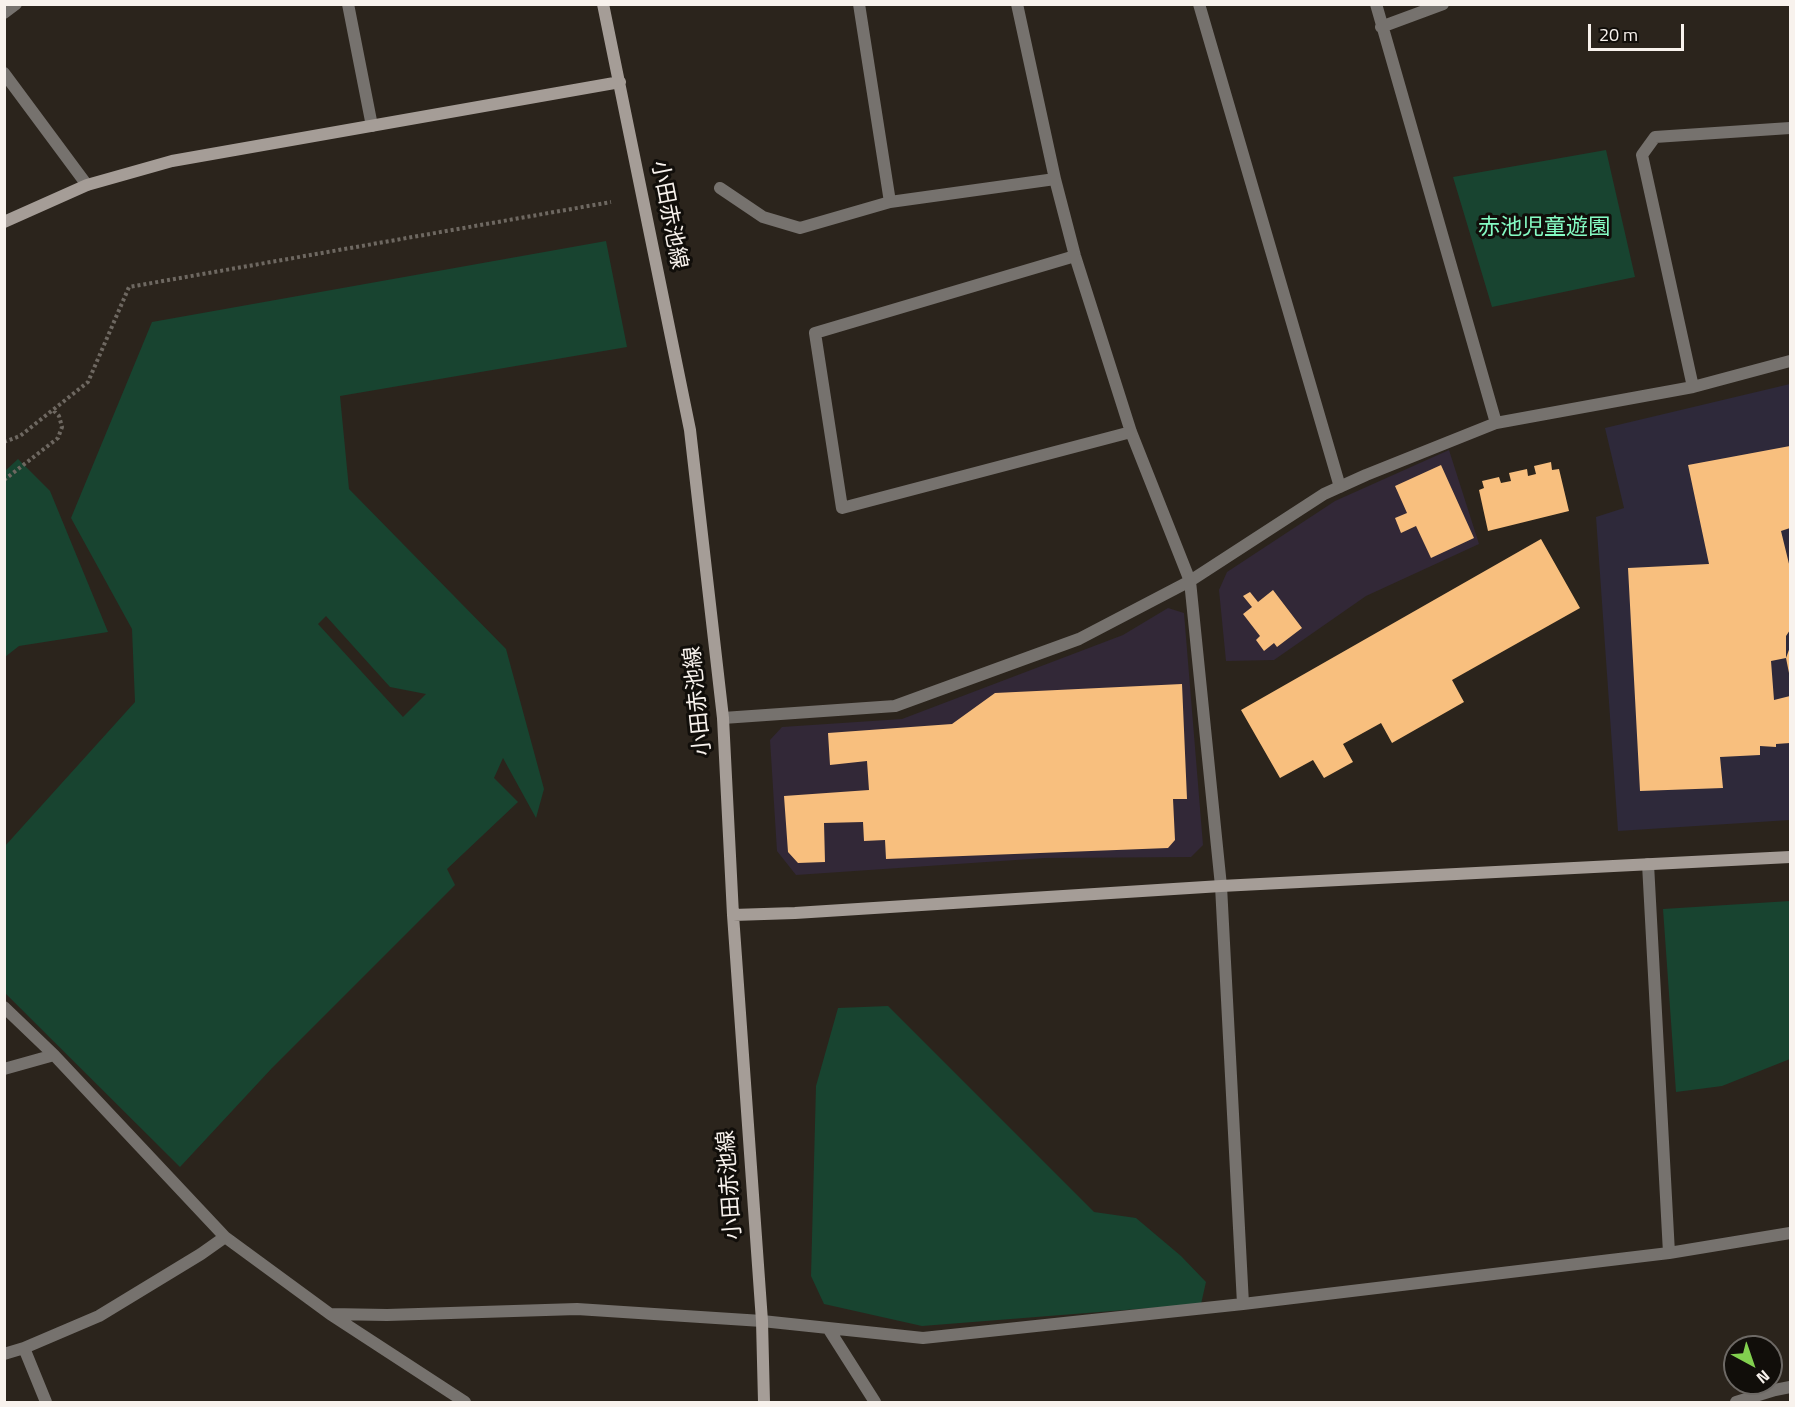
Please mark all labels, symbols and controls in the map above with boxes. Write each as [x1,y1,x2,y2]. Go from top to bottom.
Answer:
scale bar [1591,12,1687,50]
text: 20 m [1599,21,1638,48]
street label: 小田赤池線 [645,158,691,272]
park label: 赤池児童遊園 [1478,216,1610,242]
street label: 小田赤池線 [680,645,718,757]
street label: 小田赤池線 [714,1129,748,1241]
north arrow [1723,1335,1783,1395]
text: N [1751,1364,1775,1390]

